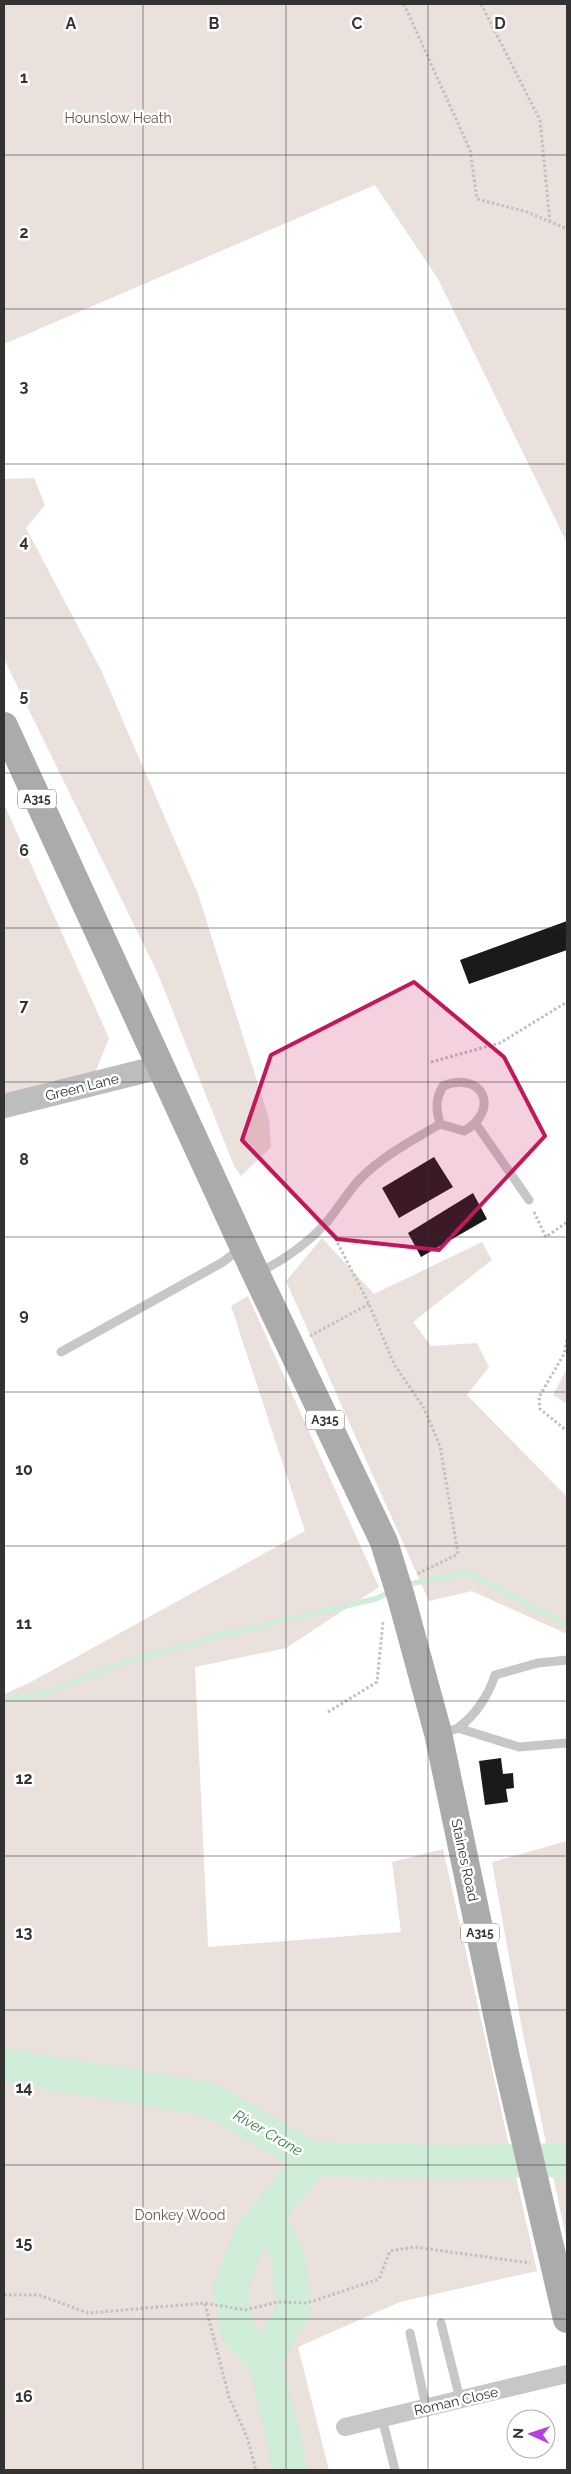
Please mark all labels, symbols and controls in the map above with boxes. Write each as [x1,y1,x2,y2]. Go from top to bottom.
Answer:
text: A [66,14,77,33]
text: B [209,14,220,33]
text: C [352,14,363,33]
text: D [494,14,506,33]
text: 1 [20,68,28,87]
park label: Hounslow Heath [64,110,172,126]
text: 2 [19,223,29,242]
text: 3 [20,377,29,396]
text: 4 [19,532,29,551]
text: 5 [20,686,29,705]
road number: A315 [18,790,56,809]
text: 6 [19,841,29,860]
text: 7 [20,996,29,1015]
street label: Green Lane [44,1070,120,1104]
text: 8 [19,1150,29,1169]
text: 9 [19,1305,29,1324]
road number: A315 [306,1410,344,1430]
text: 10 [15,1460,33,1479]
text: 11 [16,1614,32,1633]
text: 12 [16,1769,32,1788]
street label: Staines Road [448,1817,482,1903]
text: 13 [16,1923,32,1942]
road number: A315 [461,1924,499,1942]
text: 14 [15,2078,33,2097]
water label: River Crane [230,2106,306,2160]
park label: Donkey Wood [135,2207,225,2223]
text: 15 [16,2233,33,2252]
street label: Roman Close [412,2384,500,2418]
text: 16 [15,2387,33,2406]
north arrow [506,2409,556,2459]
text: N [510,2428,526,2439]

